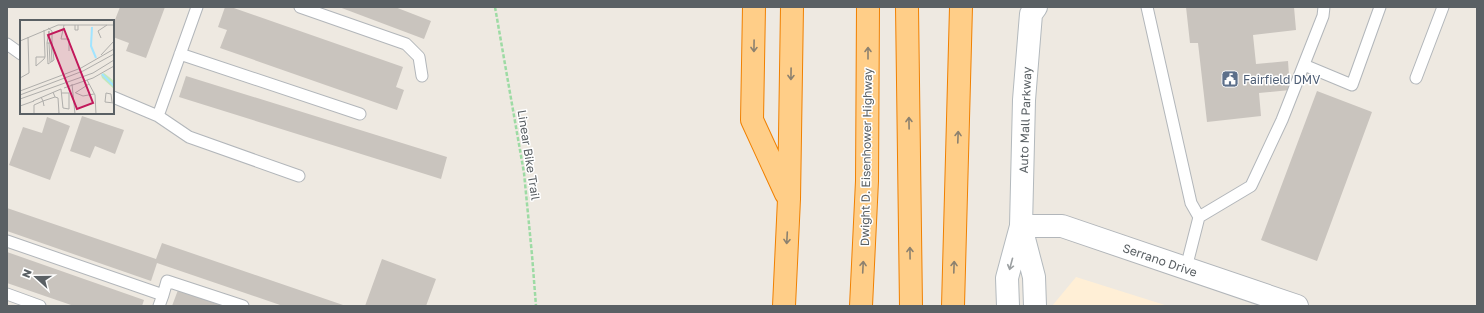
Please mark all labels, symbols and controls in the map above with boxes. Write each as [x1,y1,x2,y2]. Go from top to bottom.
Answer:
inset map [20,20,114,114]
one-way arrow [750,39,757,52]
one-way arrow [864,47,872,60]
street label: Auto Mall Parkway [1016,66,1034,174]
one-way arrow [787,67,795,80]
street label: Dwight D. Eisenhower Highway [857,68,875,246]
public building icon: Fairfield DMV [1220,69,1240,89]
place label: Fairfield DMV [1243,72,1320,87]
street label: Linear Bike Trail [514,109,544,201]
one-way arrow [905,117,913,130]
one-way arrow [954,131,962,144]
one-way arrow [783,231,790,244]
street label: Serrano Drive [1121,240,1199,280]
one-way arrow [907,247,914,260]
north arrow [16,257,56,297]
one-way arrow [1007,257,1014,270]
one-way arrow [859,261,866,274]
one-way arrow [950,261,958,274]
text: N [19,267,34,279]

